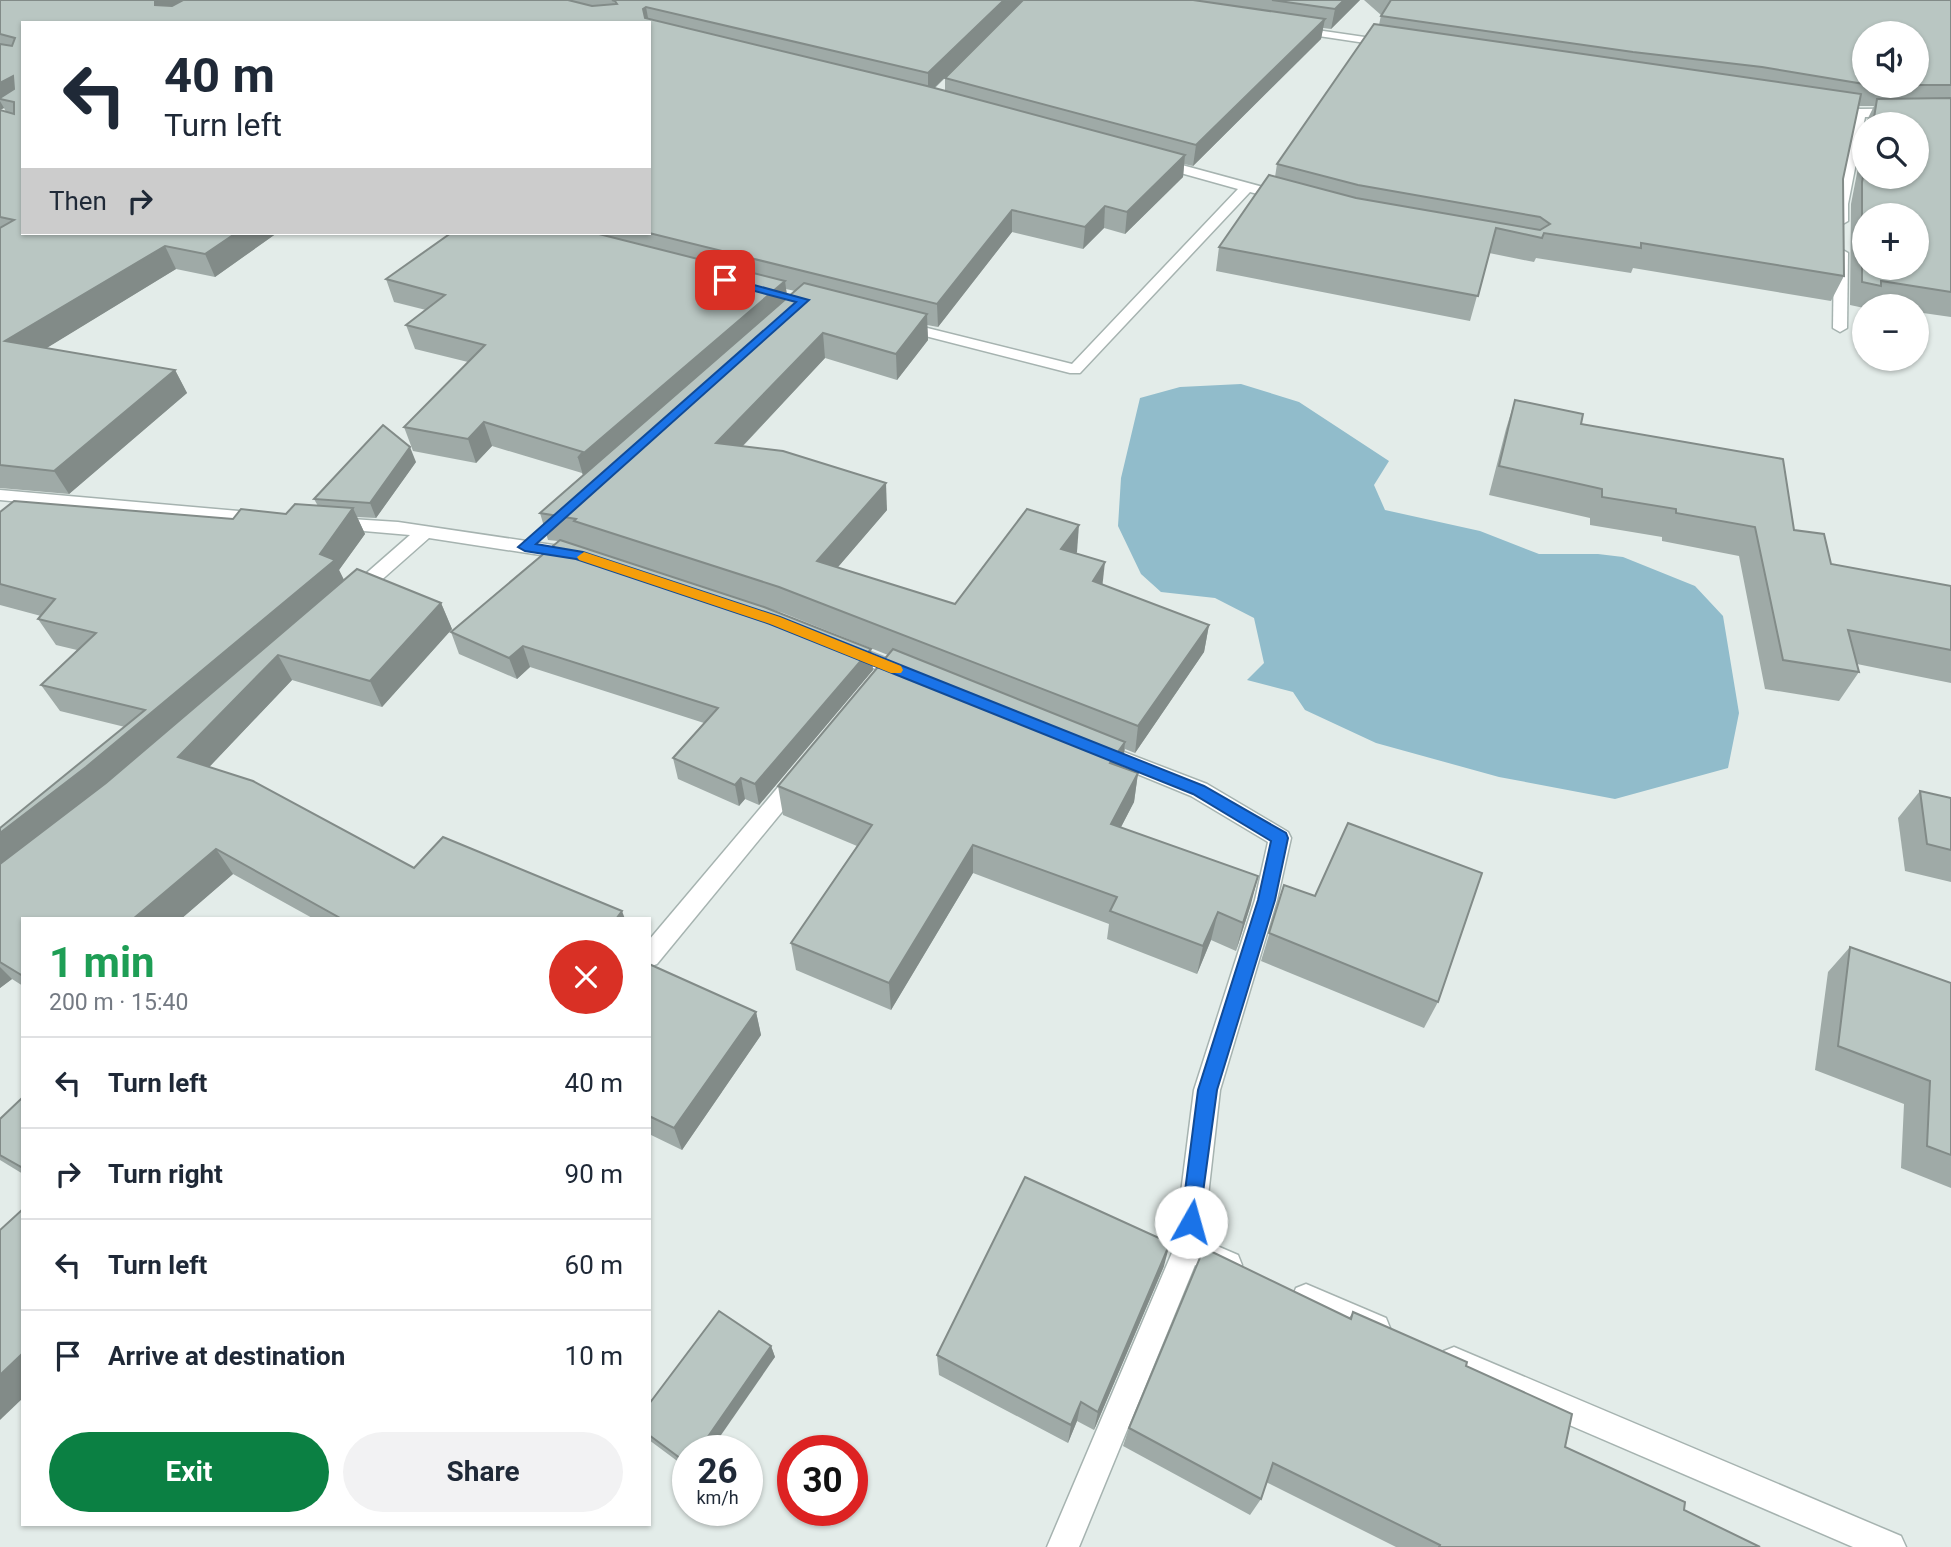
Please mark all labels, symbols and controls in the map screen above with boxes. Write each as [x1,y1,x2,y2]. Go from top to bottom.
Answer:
map controls [1852,21,1929,371]
button: sound [1852,21,1929,98]
text: 40 m [164,47,275,104]
icon: left [49,49,140,140]
text: Turn left [164,106,282,144]
button: search [1852,112,1929,189]
icon: right [121,182,159,220]
text: Then [49,186,107,216]
button: + [1852,203,1929,280]
pin [695,250,755,310]
icon: arrive [706,261,744,299]
button: − [1852,294,1929,371]
text: 1 min [49,938,155,987]
button: close [549,940,623,1014]
text: 200 m · 15:40 [49,989,188,1016]
icon: left [49,1064,87,1102]
text: Turn left [108,1068,207,1098]
text: 40 m [565,1068,623,1098]
icon: right [49,1155,87,1193]
text: Turn right [108,1159,223,1189]
text: 90 m [565,1159,623,1189]
position arrow [1154,1185,1228,1259]
icon: left [49,1246,87,1284]
text: Turn left [108,1250,207,1280]
text: 60 m [565,1250,623,1280]
icon: arrive [49,1337,87,1375]
text: Arrive at destination [108,1341,345,1371]
text: 10 m [565,1341,623,1371]
button: Exit [49,1432,329,1512]
button: Share [343,1432,623,1512]
speed limit sign: 30 [777,1435,868,1526]
text: 26 [697,1451,738,1492]
text: km/h [696,1487,739,1508]

